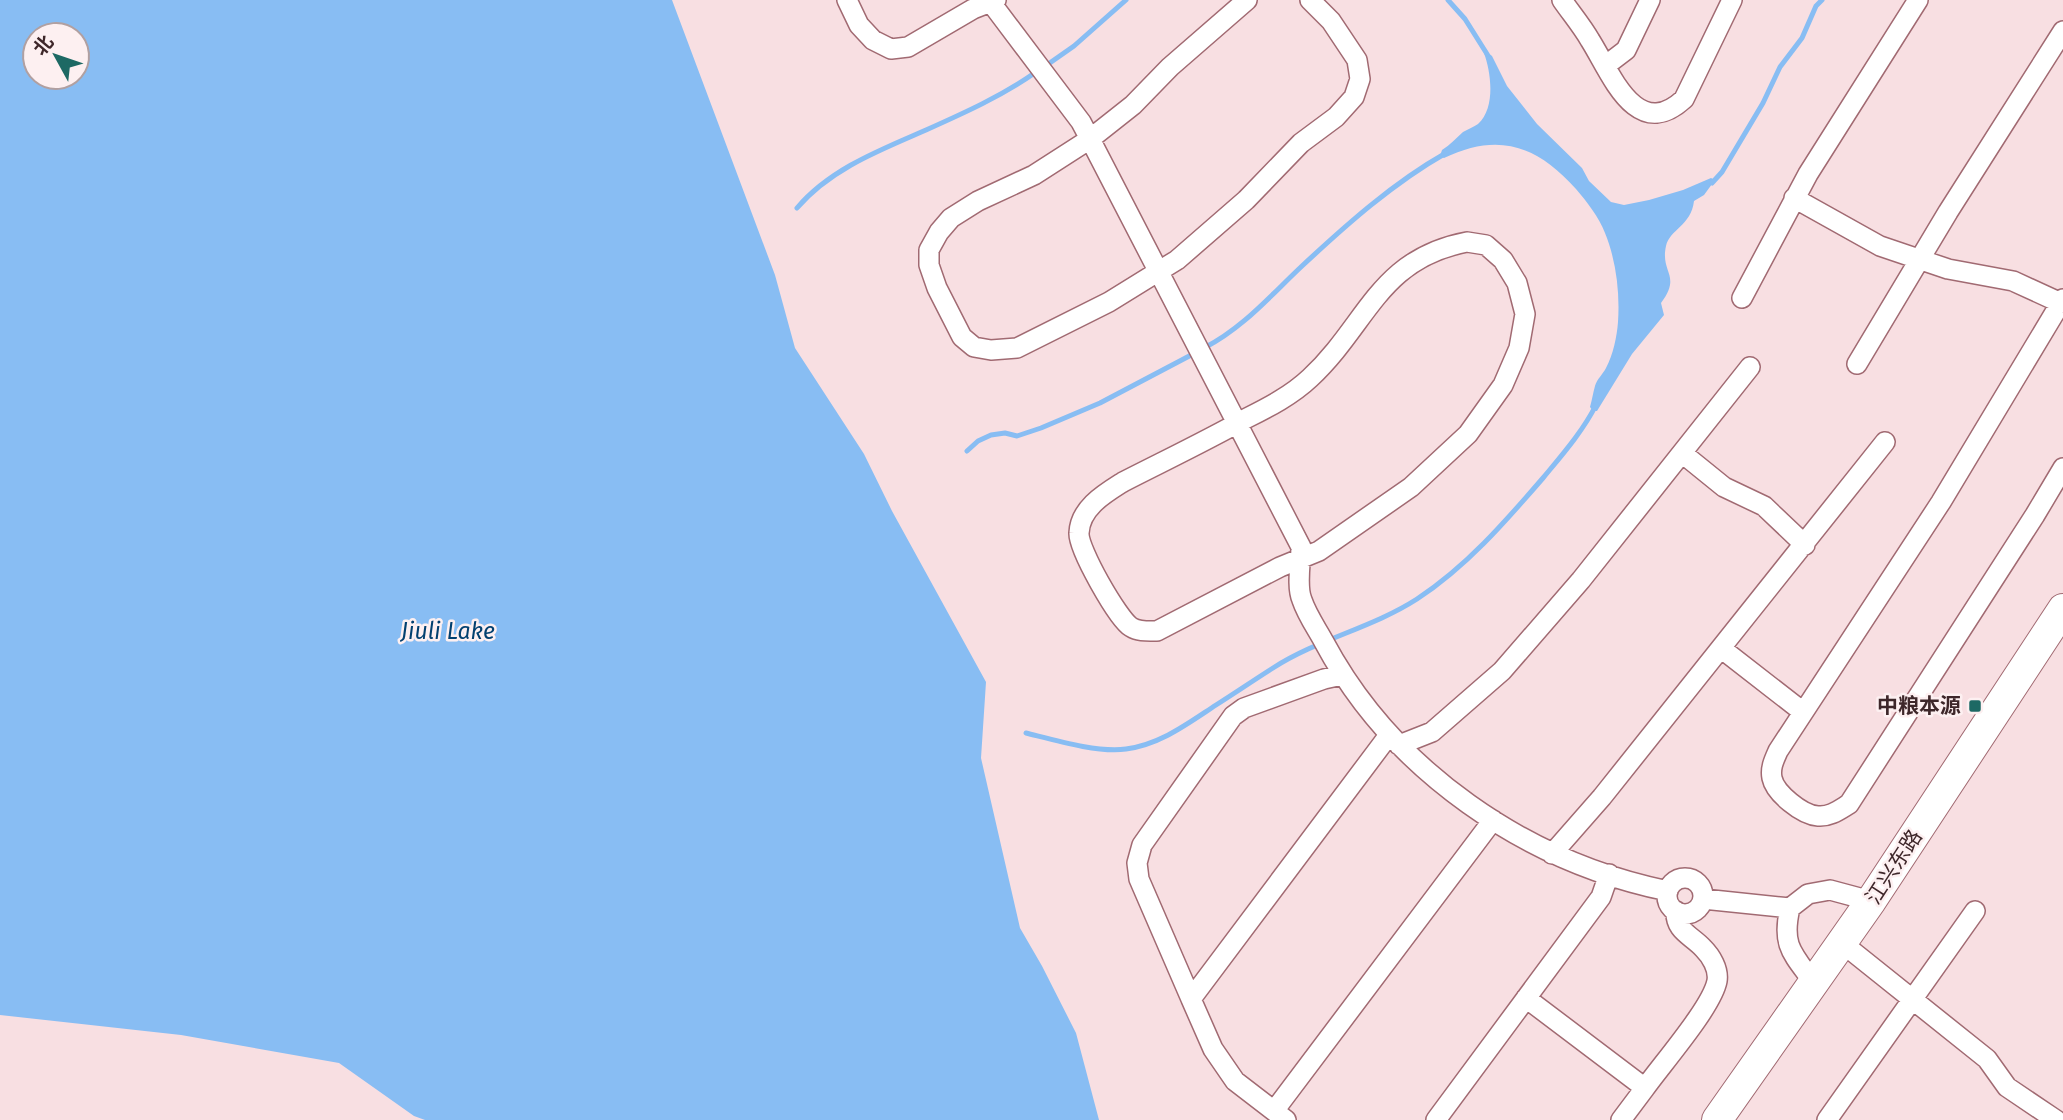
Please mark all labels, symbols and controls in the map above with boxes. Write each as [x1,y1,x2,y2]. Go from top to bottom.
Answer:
north arrow [21,21,91,91]
text: 北 [28,31,58,60]
water label: Jiuli Lake [399,617,495,645]
place label: 中粮本源 [1877,693,1961,719]
marker: 中粮本源 [1967,698,1983,714]
street label: 江兴东路 [1860,825,1928,909]

